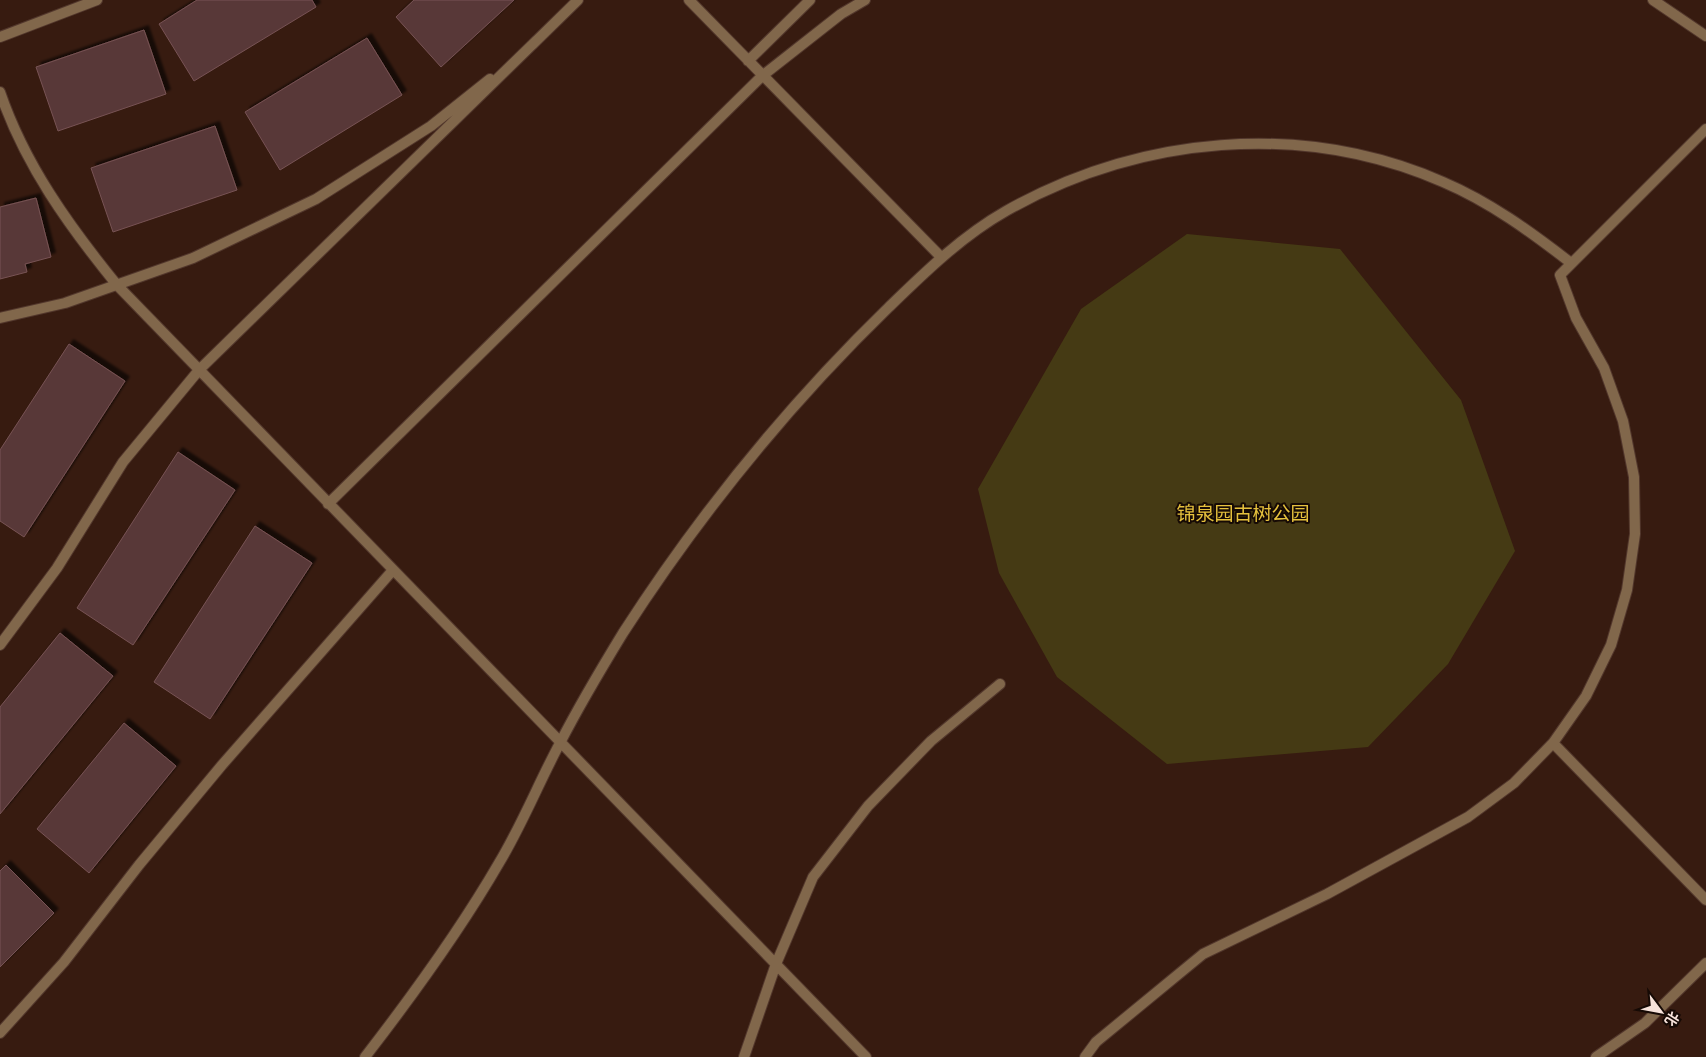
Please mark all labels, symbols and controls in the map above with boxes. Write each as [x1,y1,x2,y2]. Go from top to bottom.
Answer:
park label: 锦泉园古树公园 [1176,503,1310,524]
north arrow [1636,987,1686,1037]
text: 北 [1662,1009,1682,1029]

